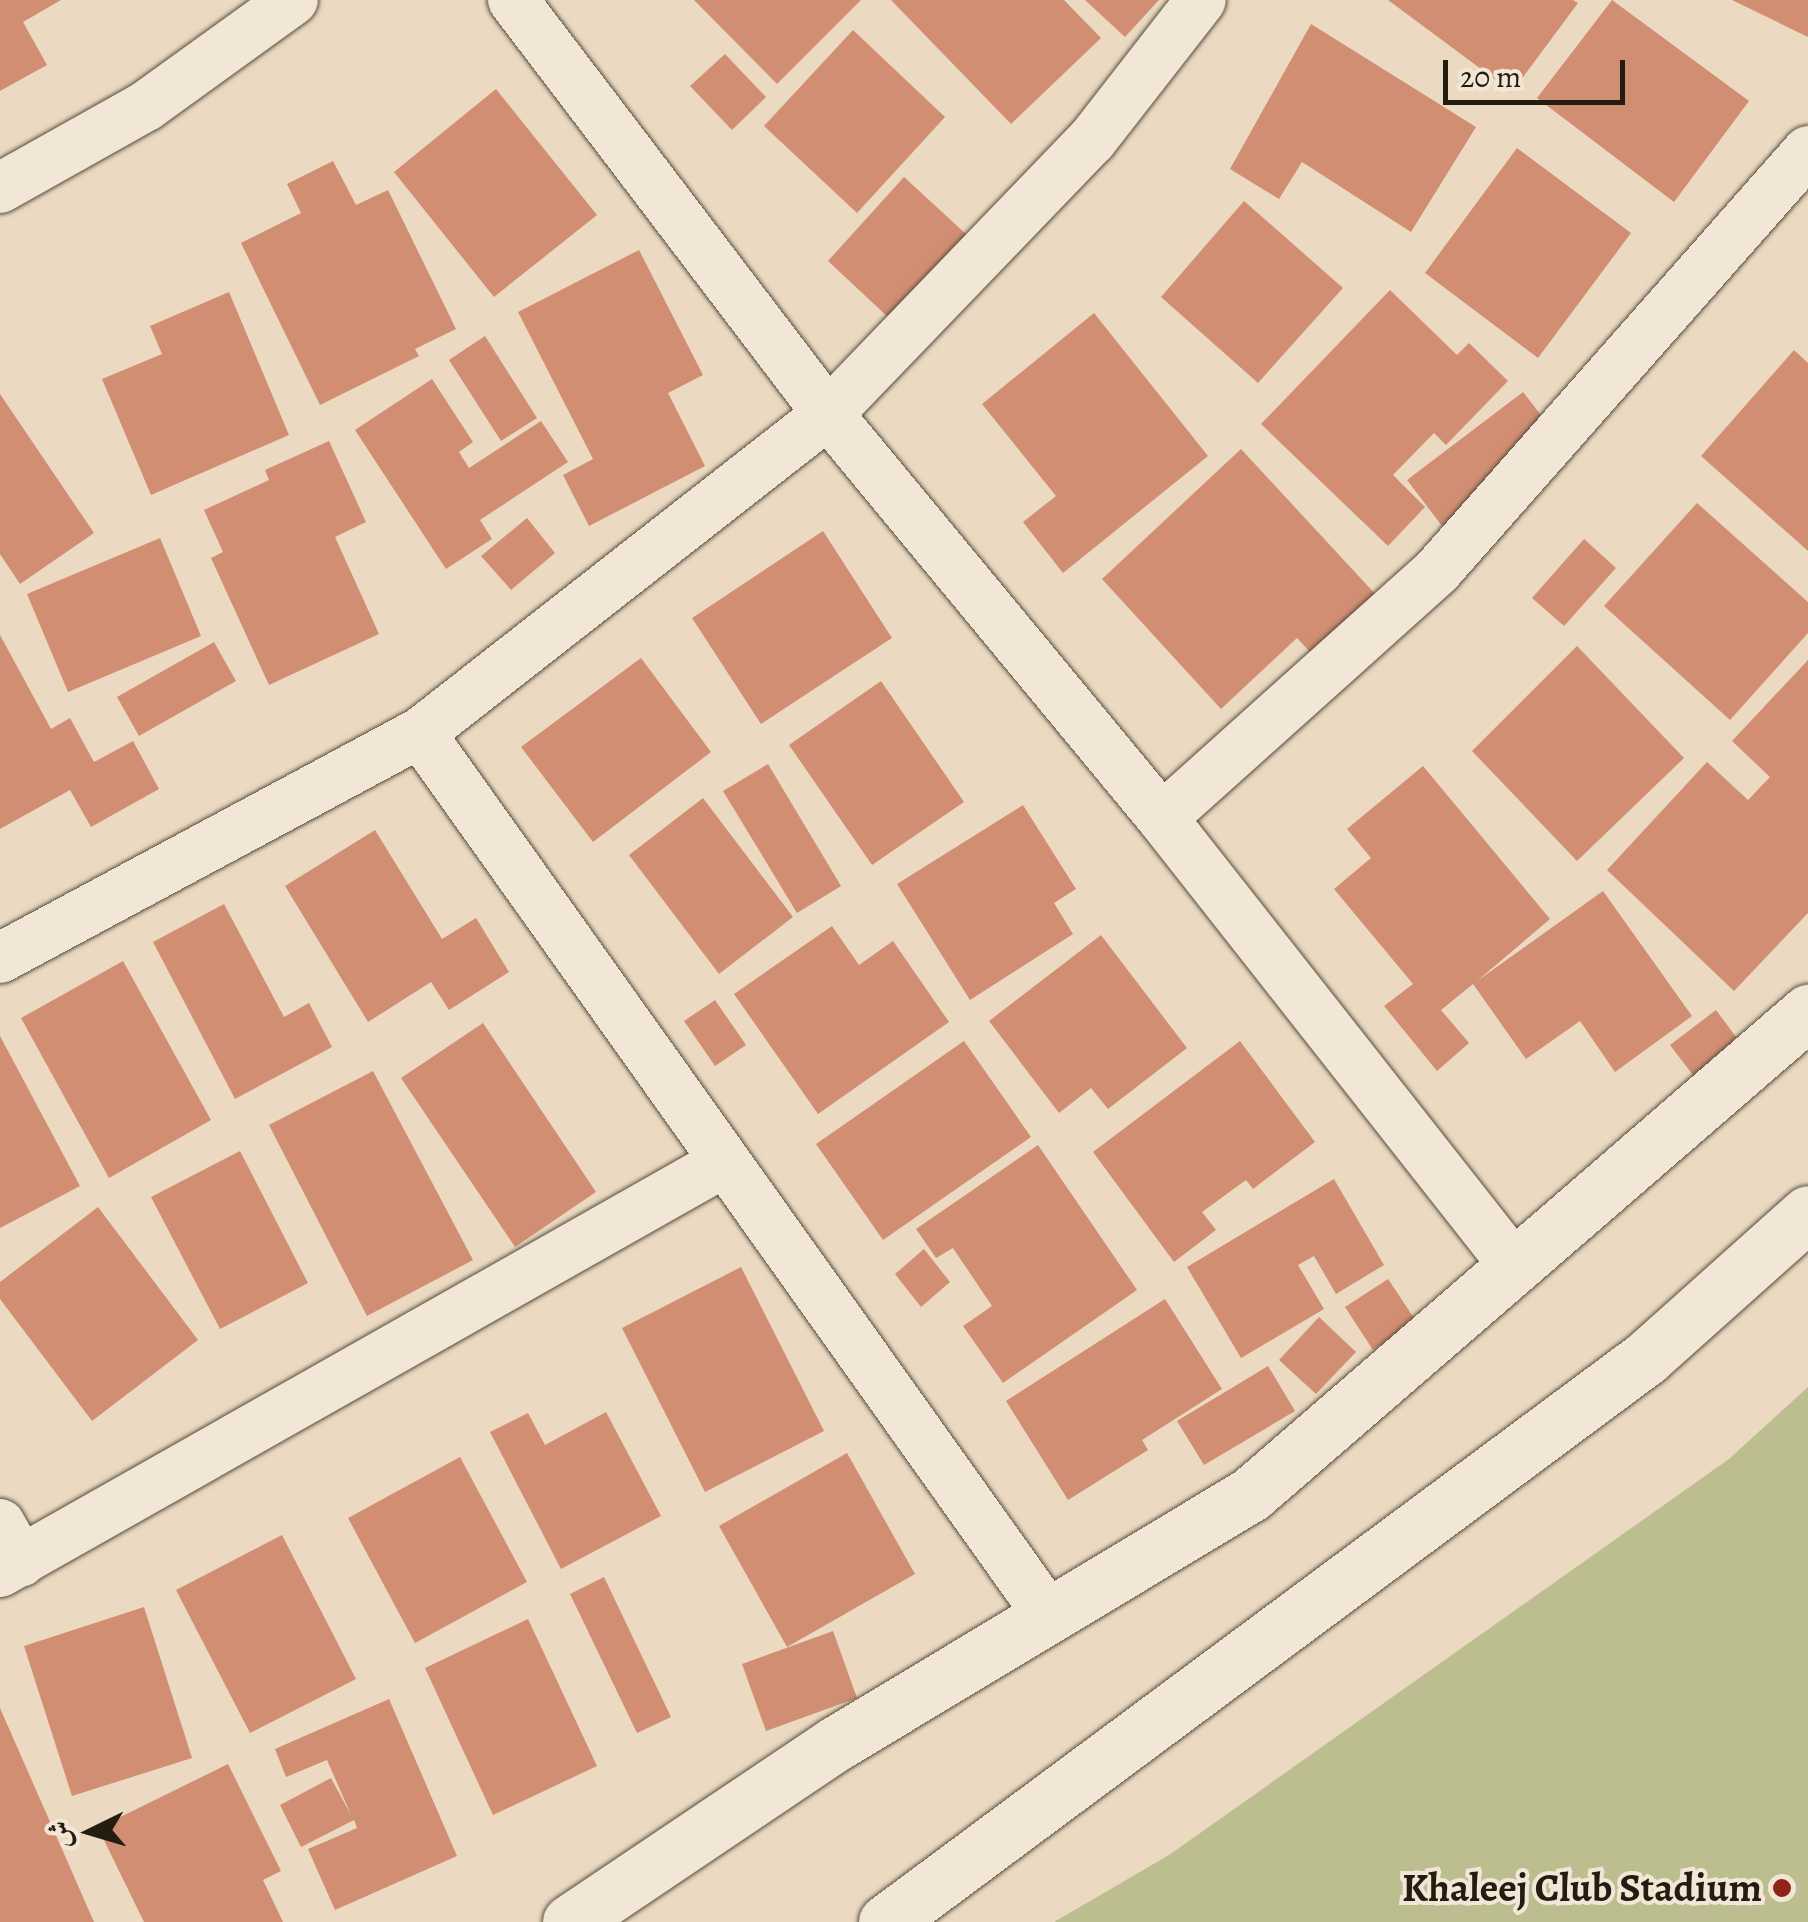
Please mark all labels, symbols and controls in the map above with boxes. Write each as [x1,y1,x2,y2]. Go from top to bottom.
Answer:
scale bar [1448,40,1630,102]
text: 20 m [1460,57,1521,97]
north arrow [40,1782,140,1882]
text: ش [40,1819,80,1850]
place label: Khaleej Club Stadium [1402,1864,1762,1912]
marker: Khaleej Club Stadium [1771,1877,1793,1899]

